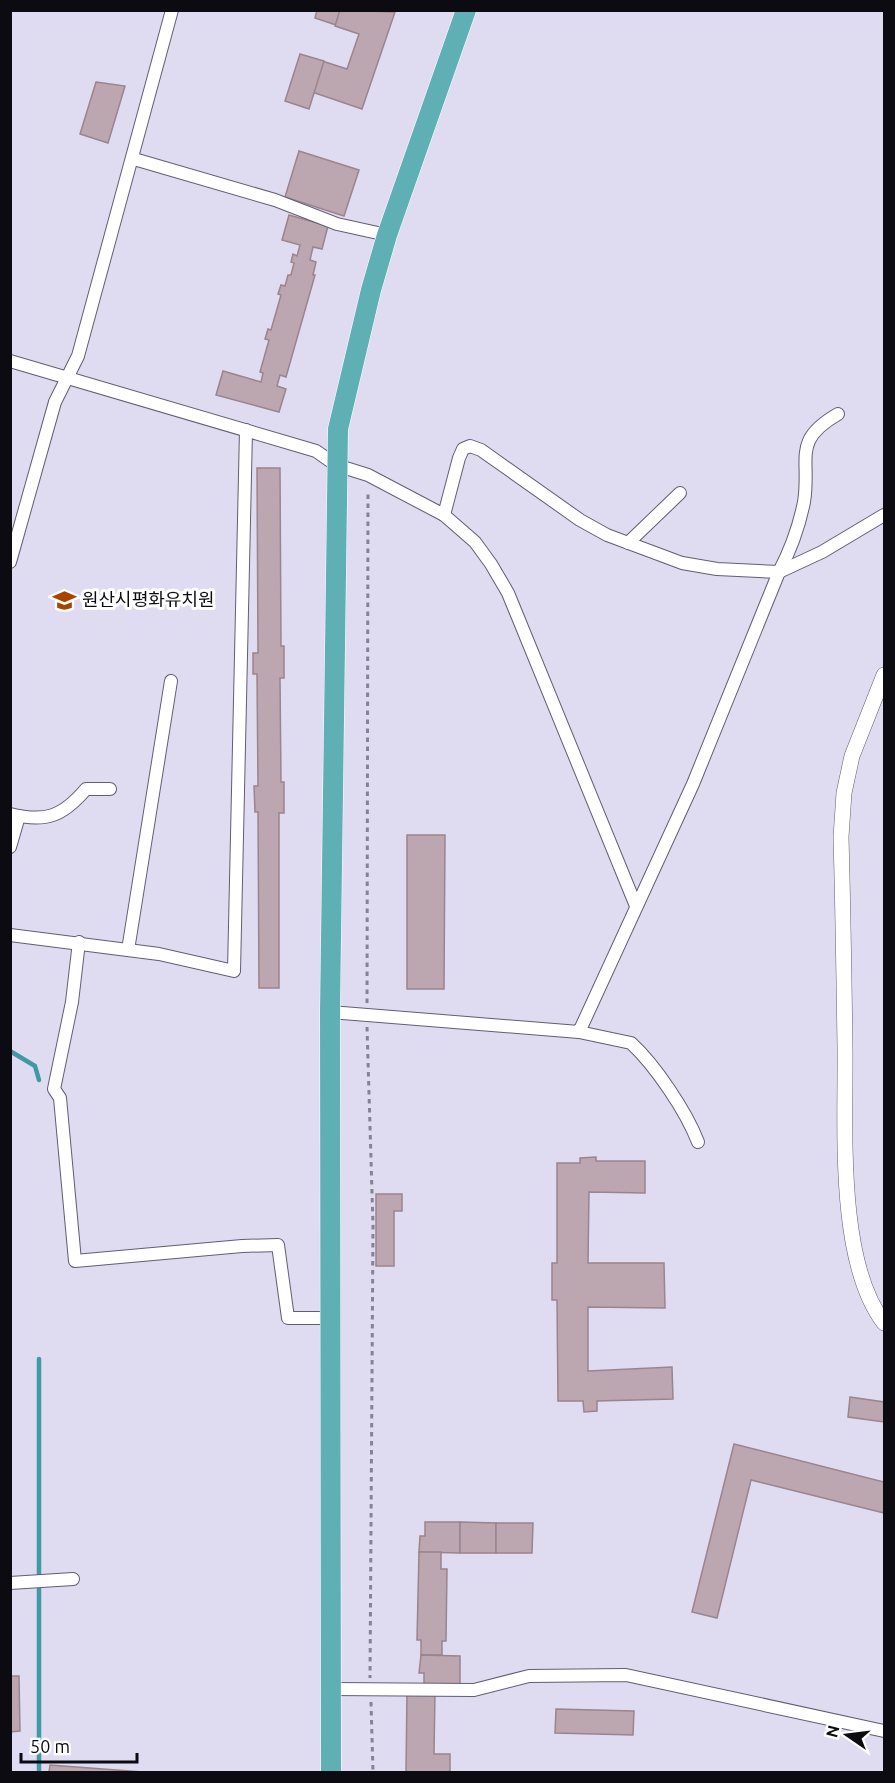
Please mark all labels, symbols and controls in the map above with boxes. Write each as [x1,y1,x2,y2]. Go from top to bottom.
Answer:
school or university icon: 원산시평화유치원 [51,587,77,613]
place label: 원산시평화유치원 [82,589,214,609]
north arrow [817,1705,877,1765]
text: N [822,1723,843,1739]
scale bar [21,1726,136,1764]
text: 50 m [30,1736,70,1756]

